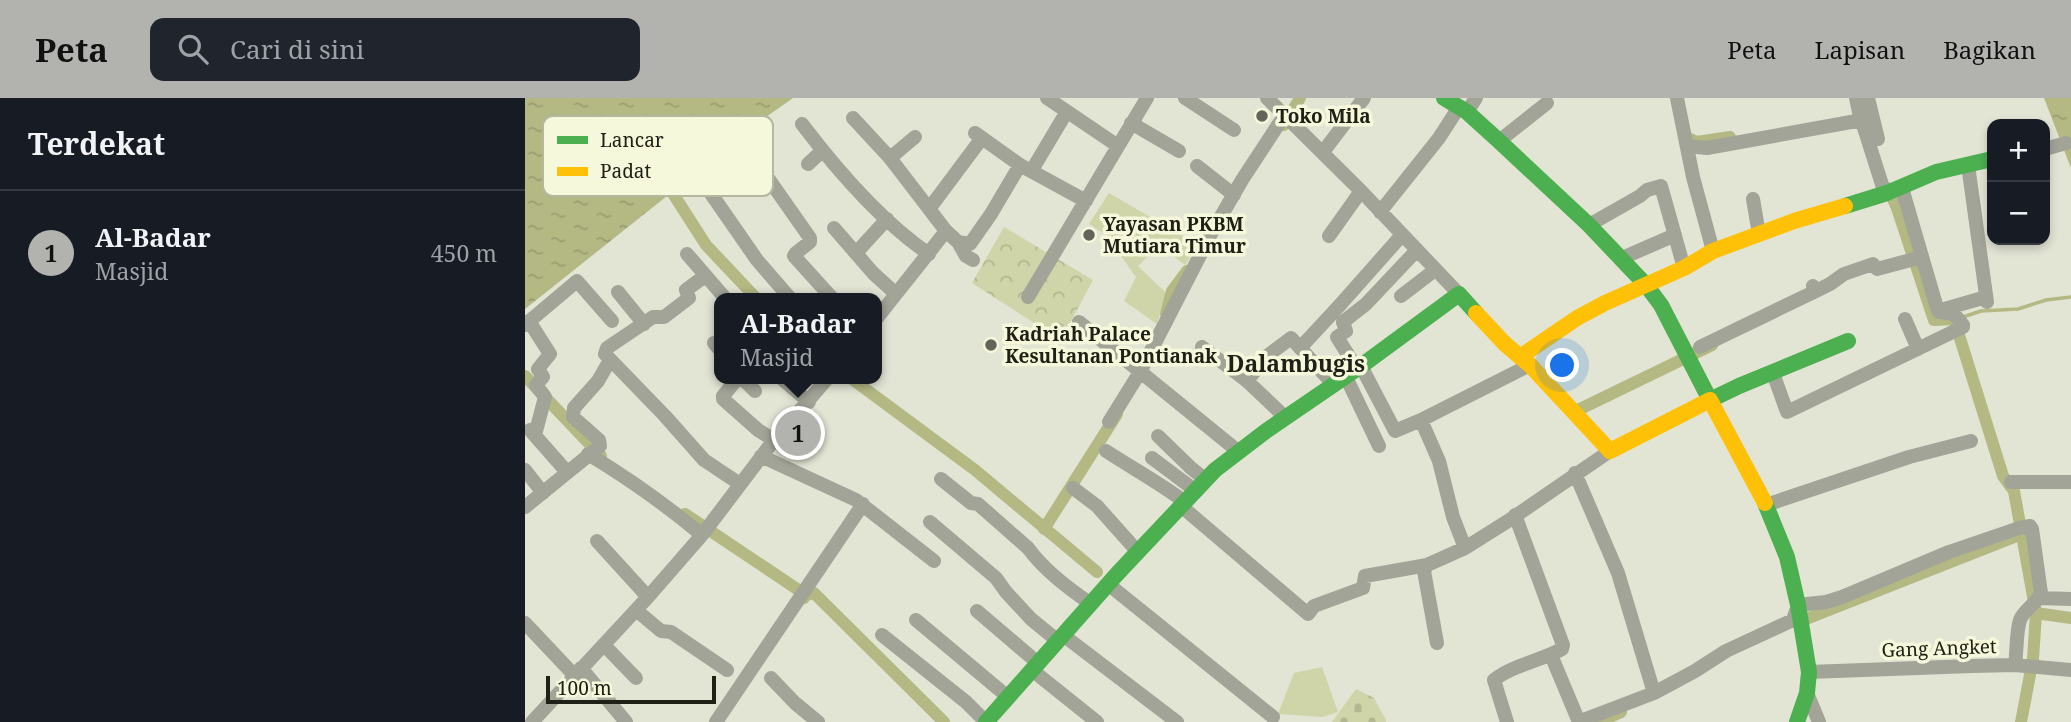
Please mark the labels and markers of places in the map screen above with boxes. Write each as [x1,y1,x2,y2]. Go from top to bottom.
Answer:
place label: Toko Mila [1276,103,1371,129]
marker: Toko Mila [1254,108,1270,124]
place label: Yayasan PKBM Mutiara Timur [1103,211,1246,259]
marker: Yayasan PKBM Mutiara Timur [1081,227,1097,243]
place label: Kadriah Palace Kesultanan Pontianak [1005,321,1218,369]
marker: Kadriah Palace Kesultanan Pontianak [983,337,999,353]
pin: 1 [775,407,821,459]

